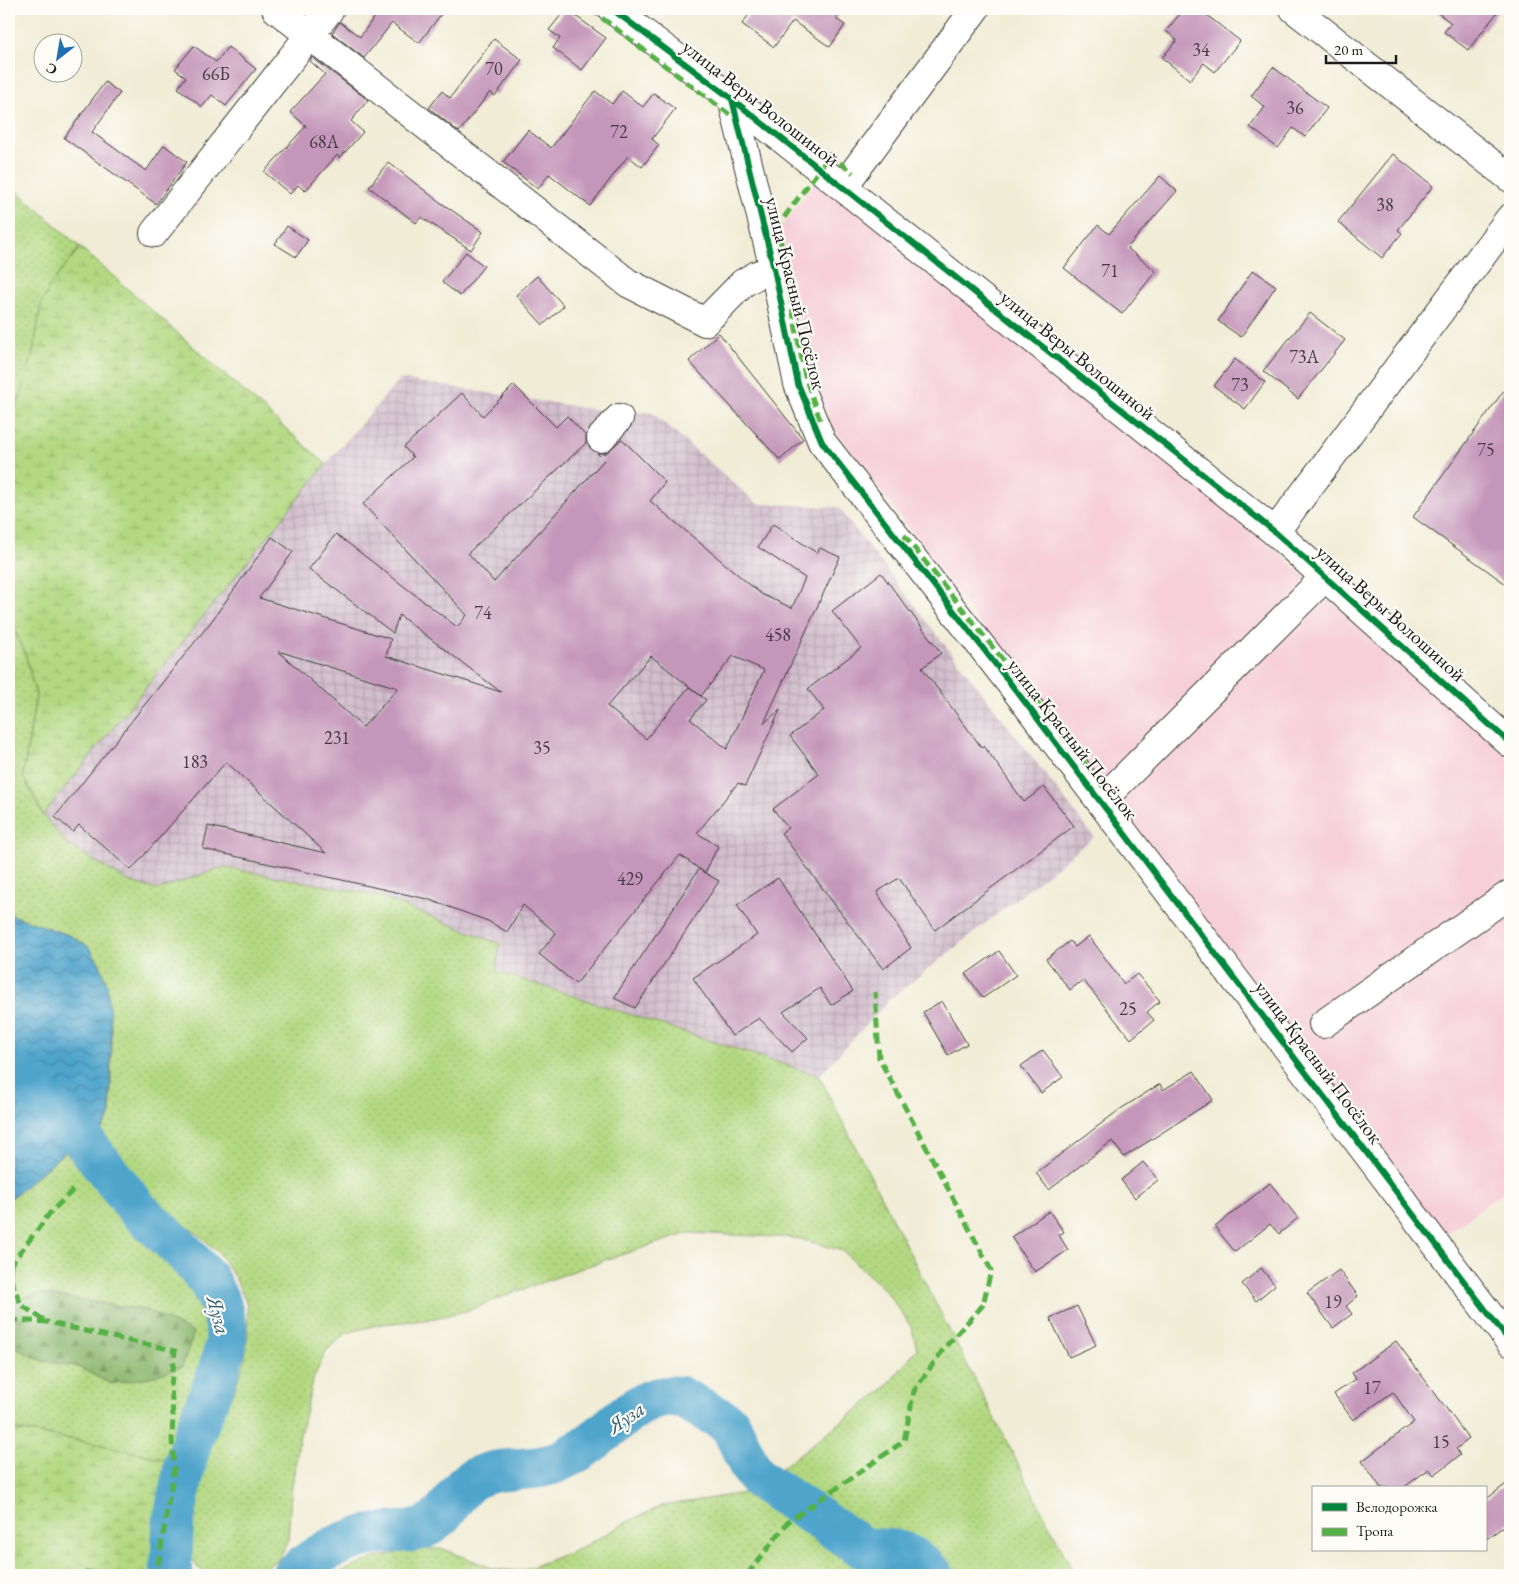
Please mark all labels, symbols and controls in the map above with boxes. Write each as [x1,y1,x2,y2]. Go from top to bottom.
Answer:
north arrow [32,32,82,82]
scale bar [1326,32,1396,64]
street label: улица Веры Волошиной [677,33,845,173]
house number: 34 [1192,38,1210,61]
text: 20 m [1334,40,1363,59]
house number: 70 [485,57,503,80]
text: С [42,59,60,79]
house number: 66Б [202,62,230,85]
house number: 36 [1286,96,1304,119]
house number: 72 [610,120,628,143]
house number: 68А [309,130,339,153]
house number: 38 [1376,193,1394,216]
street label: улица Красный Посёлок [759,194,833,393]
house number: 71 [1101,259,1119,282]
street label: улица Веры Волошиной [995,284,1161,426]
house number: 73А [1289,345,1319,368]
house number: 73 [1231,373,1249,396]
house number: 75 [1477,438,1495,461]
street label: улица Веры Волошиной [1311,539,1472,687]
house number: 74 [474,601,492,624]
house number: 458 [765,623,791,646]
street label: улица Красный Посёлок [1002,653,1144,825]
house number: 231 [324,726,350,749]
house number: 35 [533,736,551,759]
house number: 183 [182,750,208,773]
house number: 429 [617,867,643,890]
street label: улица Красный Посёлок [1249,975,1389,1149]
house number: 25 [1119,997,1137,1020]
house number: 19 [1324,1290,1342,1313]
water label: Яуза [200,1291,237,1337]
house number: 17 [1363,1376,1381,1399]
water label: Яуза [601,1395,650,1440]
house number: 15 [1432,1430,1450,1453]
legend [1312,1486,1486,1552]
text: Велодорожка [1356,1497,1437,1516]
text: Тропа [1356,1521,1393,1540]

